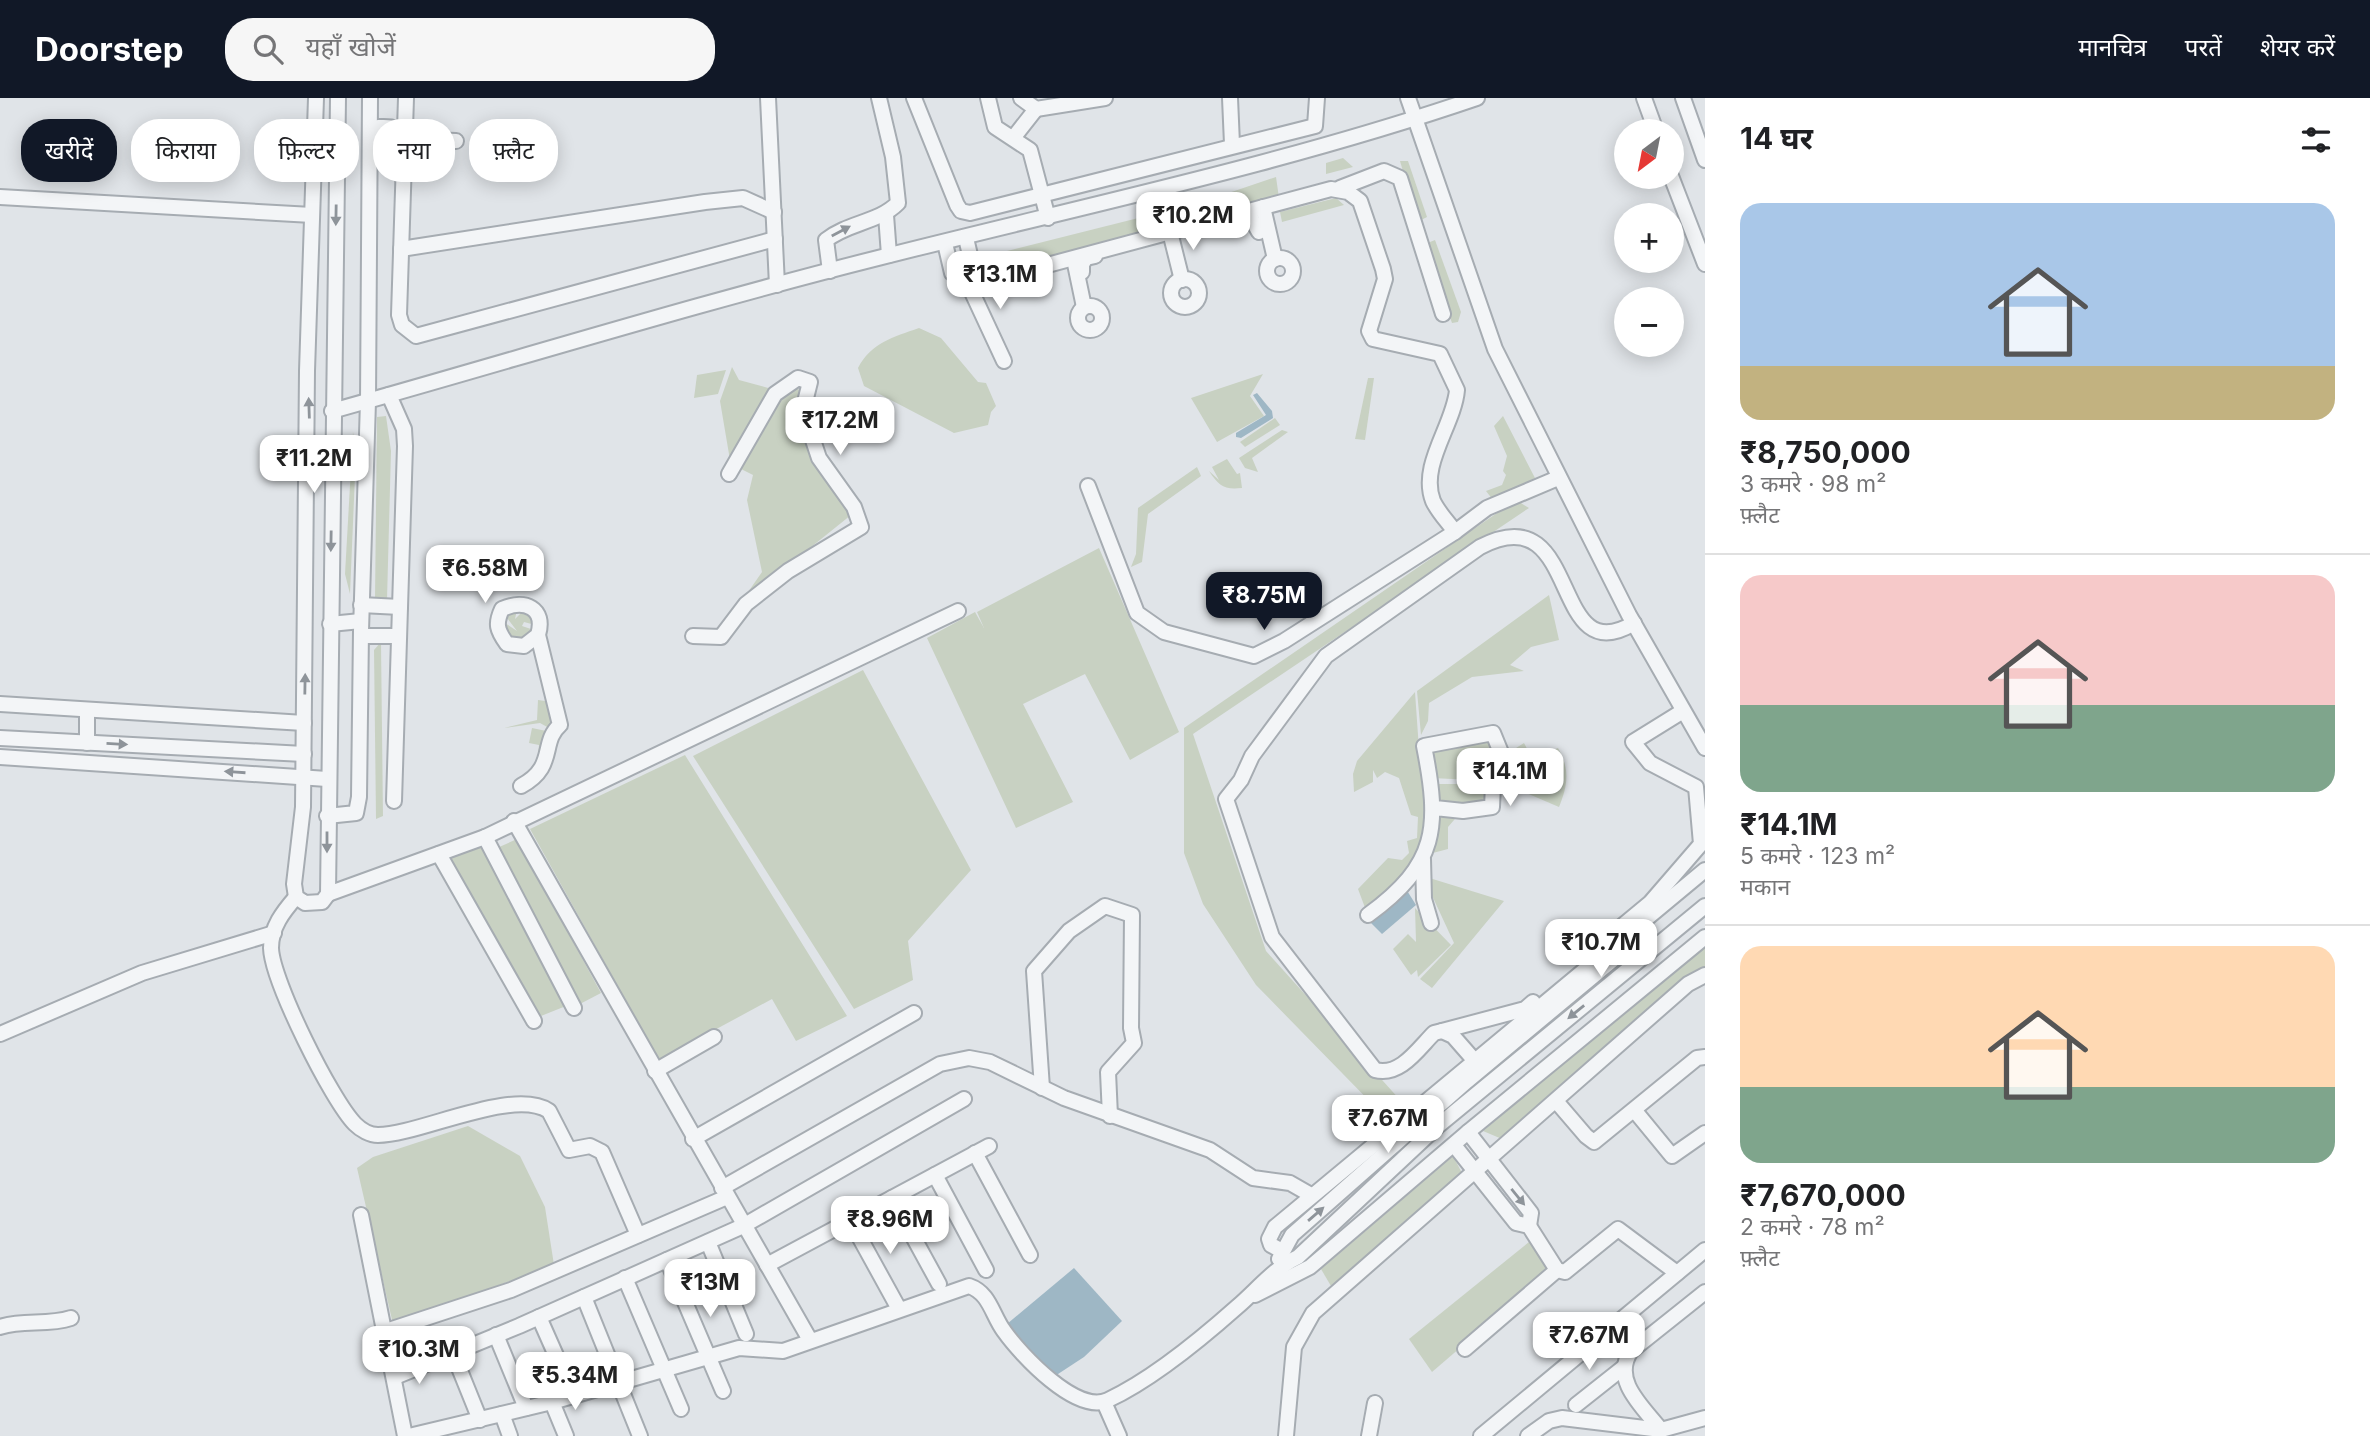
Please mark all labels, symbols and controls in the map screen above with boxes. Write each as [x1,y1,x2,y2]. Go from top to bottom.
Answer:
search box [225,18,715,81]
text: Doorstep [35,29,183,69]
icon: search [249,30,287,68]
text: यहाँ खोजें [305,31,396,62]
text: मानचित्र [2078,33,2147,62]
text: परतें [2185,33,2222,62]
text: शेयर करें [2260,33,2335,62]
chip: खरीदें [21,119,117,182]
chip: किराया [131,119,240,182]
chip: फ़िल्टर [254,119,359,182]
chip: नया [373,119,455,182]
chip: फ़्लैट [469,119,558,182]
north arrow [1614,119,1684,189]
map controls [1614,119,1684,357]
text: 14 घर [1740,120,1813,156]
icon: filters [2297,121,2335,159]
pin: ₹10.2M [1136,192,1250,252]
text: ₹10.2M [1152,201,1234,229]
button: + [1614,203,1684,273]
one-way arrow [331,204,342,226]
one-way arrow [831,226,851,238]
icon: home [1975,249,2101,375]
pin: ₹13.1M [943,252,1057,311]
text: ₹13.1M [963,260,1037,288]
button: − [1614,287,1684,357]
one-way arrow [303,396,314,418]
pin: ₹17.2M [783,398,897,457]
text: ₹17.2M [801,406,879,434]
text: ₹8,750,000 [1740,434,1911,470]
pin: ₹11.2M [257,436,371,495]
text: ₹11.2M [276,444,352,472]
text: 3 कमरे · 98 m² [1740,470,1886,498]
text: फ़्लैट [1740,501,1780,529]
one-way arrow [325,530,337,552]
pin: ₹6.58M [428,546,542,605]
text: ₹6.58M [442,554,528,582]
pin: ₹8.75M [1207,573,1321,632]
text: ₹8.75M [1222,581,1306,609]
icon: home [1975,621,2101,747]
one-way arrow [299,673,311,695]
one-way arrow [106,739,128,750]
pin: ₹14.1M [1453,748,1567,808]
text: ₹14.1M [1473,757,1547,785]
one-way arrow [224,767,246,778]
text: ₹14.1M [1740,806,1838,842]
one-way arrow [322,831,333,853]
text: 5 कमरे · 123 m² [1740,842,1895,870]
text: मकान [1740,873,1790,901]
pin: ₹10.7M [1544,920,1658,979]
text: ₹10.7M [1561,928,1641,956]
icon: home [1975,992,2101,1118]
one-way arrow [1568,1004,1586,1019]
pin: ₹7.67M [1331,1096,1445,1155]
text: ₹7.67M [1348,1104,1428,1132]
text: ₹7,670,000 [1740,1177,1906,1213]
one-way arrow [1511,1188,1526,1206]
pin: ₹8.96M [833,1196,947,1256]
text: ₹8.96M [847,1205,933,1233]
one-way arrow [1307,1206,1325,1222]
text: 2 कमरे · 78 m² [1740,1213,1885,1241]
text: फ़्लैट [1740,1244,1780,1272]
pin: ₹13M [669,1260,751,1319]
text: ₹13M [680,1268,740,1296]
pin: ₹7.67M [1532,1312,1646,1372]
text: ₹7.67M [1549,1321,1629,1349]
pin: ₹10.3M [362,1326,476,1386]
text: ₹10.3M [378,1335,460,1363]
pin: ₹5.34M [518,1352,632,1412]
text: ₹5.34M [532,1361,618,1389]

